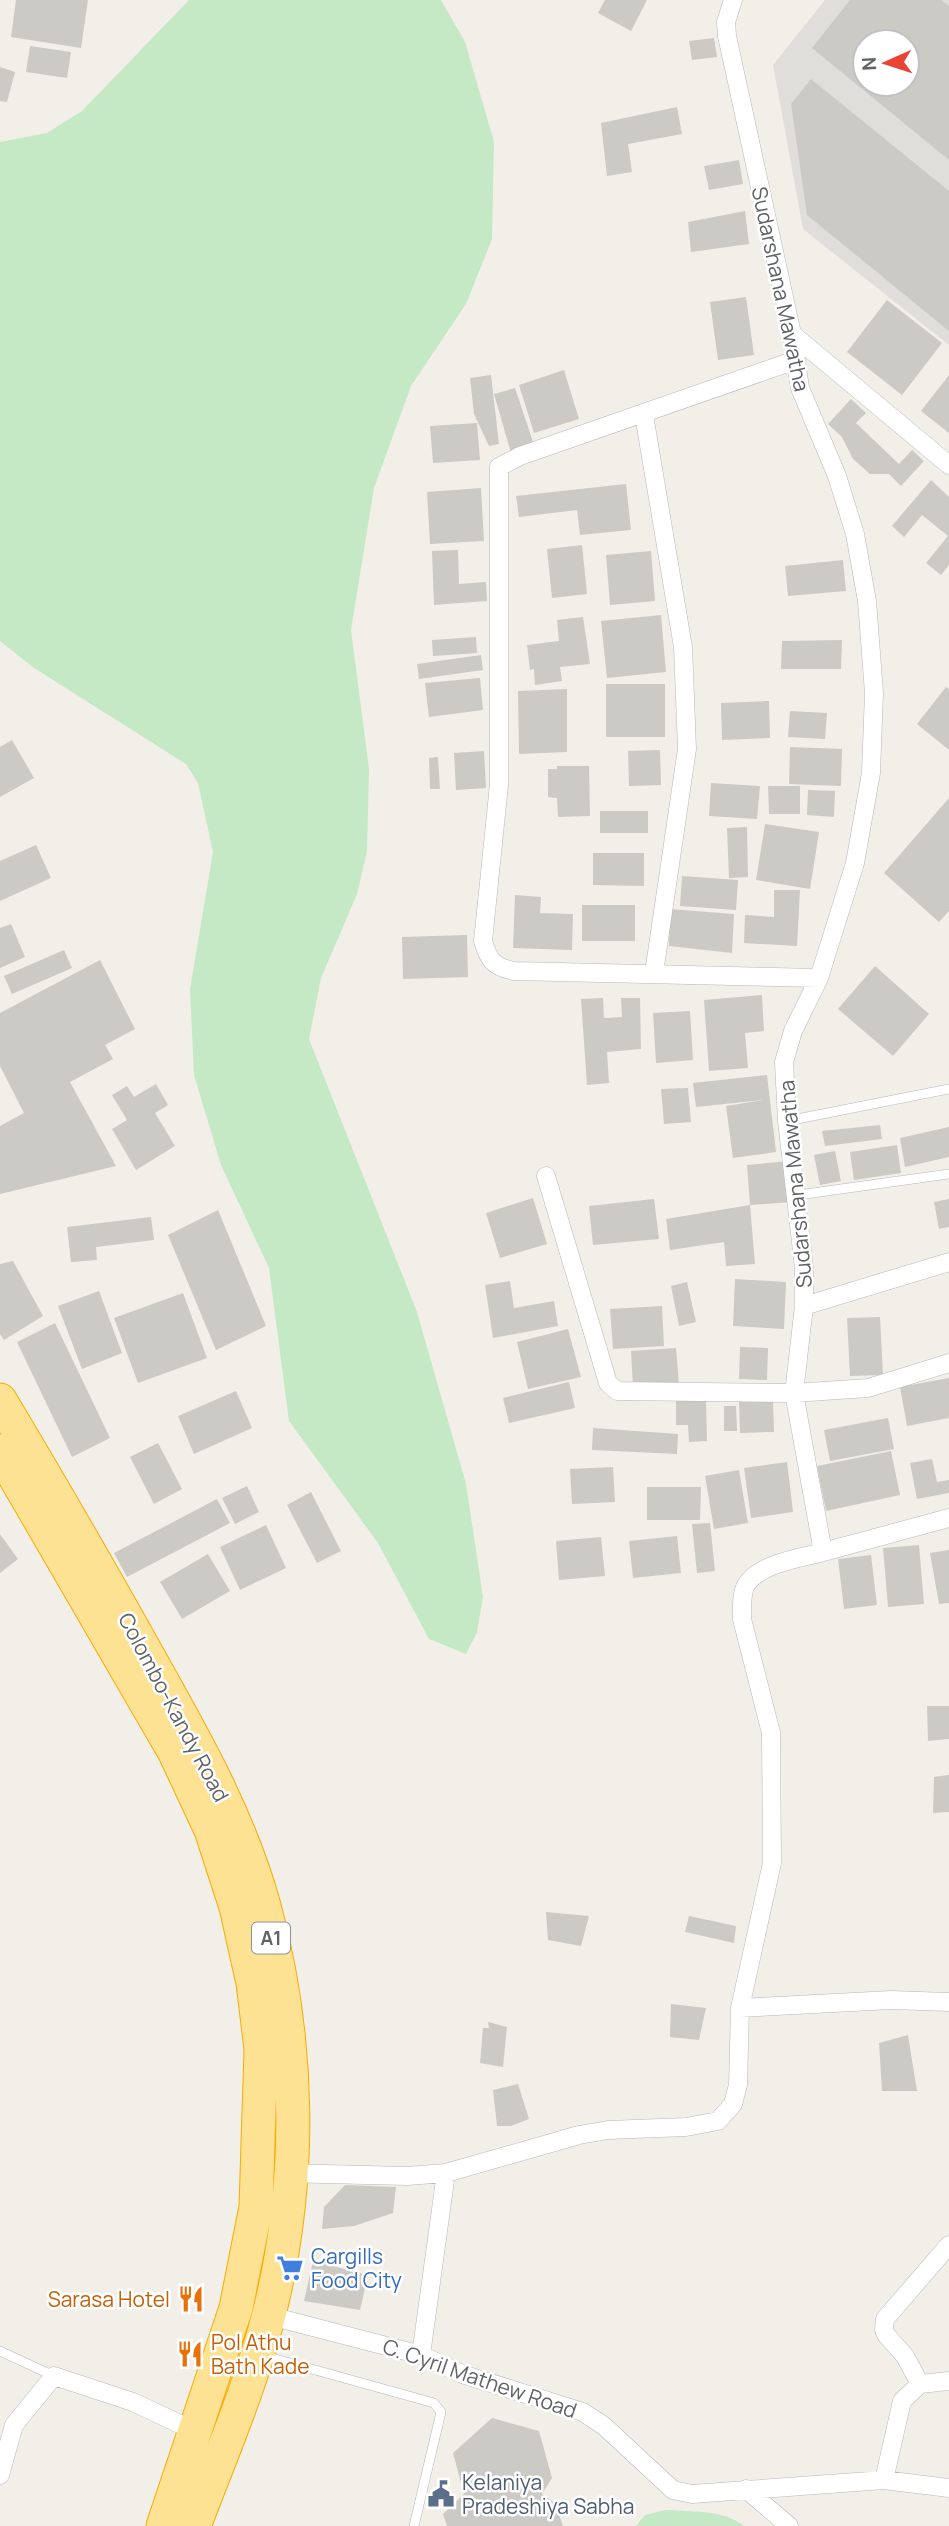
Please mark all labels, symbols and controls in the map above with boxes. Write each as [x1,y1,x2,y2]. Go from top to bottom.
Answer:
north arrow [851,28,921,98]
text: N [856,56,882,71]
street label: Sudarshana Mawatha [746,184,816,394]
street label: Sudarshana Mawatha [772,1079,818,1289]
street label: Colombo-Kandy Road [112,1608,236,1806]
road number: A1 [252,1922,290,1954]
place label: Cargills Food City [311,2242,402,2294]
supermarket icon: Cargills Food City [275,2253,305,2283]
restaurant icon: Sarasa Hotel [176,2284,206,2314]
place label: Sarasa Hotel [48,2285,170,2313]
place label: Pol Athu Bath Kade [211,2328,309,2380]
street label: C. Cyril Mathew Road [379,2332,581,2424]
restaurant icon: Pol Athu Bath Kade [175,2339,205,2369]
place label: Kelaniya Pradeshiya Sabha [462,2468,634,2520]
public building icon: Kelaniya Pradeshiya Sabha [426,2479,456,2509]

